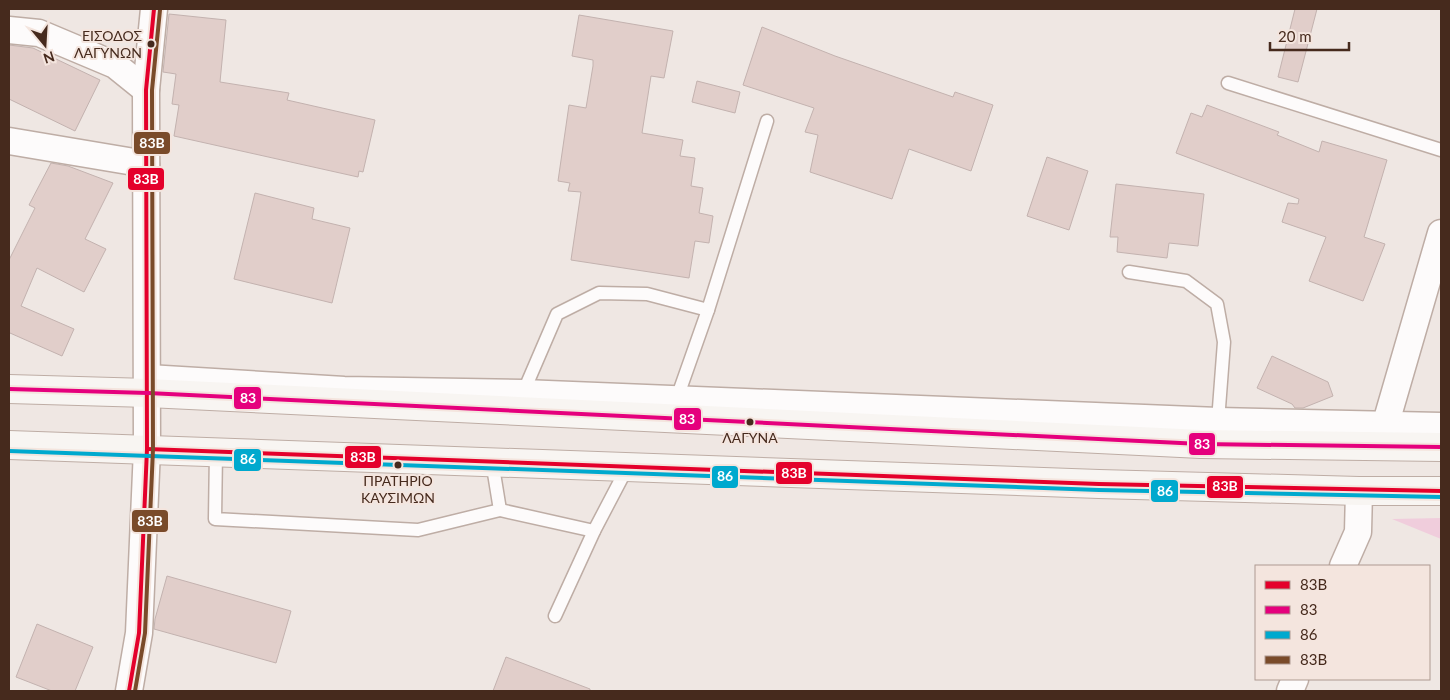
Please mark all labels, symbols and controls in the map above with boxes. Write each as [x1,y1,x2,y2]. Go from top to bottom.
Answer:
north arrow [20,20,70,70]
scale bar [1270,20,1349,52]
place label: ΕΙΣΟΔΟΣ ΛΑΓΥΝΩΝ [74,27,142,61]
text: 20 m [1278,27,1312,45]
marker: ΕΙΣΟΔΟΣ ΛΑΓΥΝΩΝ [146,39,156,49]
text: N [41,48,57,68]
line badge: 83Β [133,131,171,155]
text: 83Β [139,134,165,151]
line badge: 83B [127,167,165,191]
text: 83B [133,170,159,187]
line badge: 83 [233,386,262,410]
text: 83 [240,389,256,406]
line badge: 83 [673,407,702,431]
text: 83 [679,410,695,427]
marker: ΛΑΓΥΝΑ [745,417,755,427]
place label: ΛΑΓΥΝΑ [722,429,778,446]
line badge: 83 [1188,432,1216,456]
text: 83 [1194,435,1210,452]
line badge: 83B [344,445,382,469]
line badge: 86 [233,448,262,472]
text: 83B [350,448,376,465]
text: 86 [240,450,256,467]
marker: ΠΡΑΤΗΡΙΟ ΚΑΥΣΙΜΩΝ [393,460,403,470]
line badge: 83B [775,461,813,485]
text: 83B [781,464,807,481]
line badge: 86 [711,465,739,489]
text: 86 [717,467,733,484]
place label: ΠΡΑΤΗΡΙΟ ΚΑΥΣΙΜΩΝ [361,472,435,506]
line badge: 83B [1206,475,1244,499]
text: 83B [1212,477,1238,494]
line badge: 86 [1150,479,1179,503]
text: 86 [1157,482,1173,499]
line badge: 83Β [131,509,169,533]
text: 83Β [137,512,163,529]
legend [1255,565,1430,680]
text: 83B [1300,575,1327,593]
text: 83 [1300,600,1317,618]
text: 86 [1300,625,1318,643]
text: 83Β [1300,650,1327,668]

